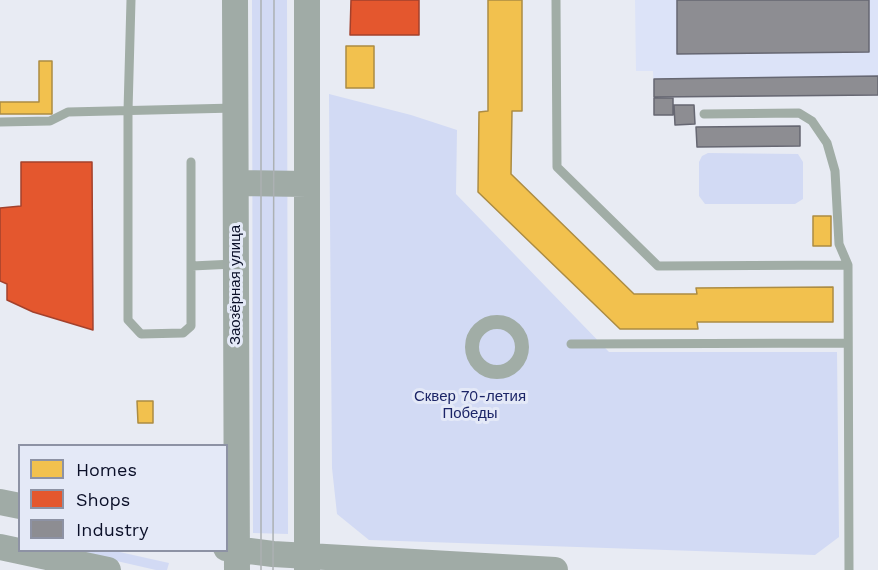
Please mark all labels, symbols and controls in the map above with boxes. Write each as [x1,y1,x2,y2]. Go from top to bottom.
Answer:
street label: Заозёрная улица [227,225,245,345]
park label: Сквер 70-летия Победы [414,388,526,423]
legend [18,444,228,552]
text: Homes [76,459,137,480]
text: Shops [76,489,130,510]
text: Industry [76,519,148,540]

